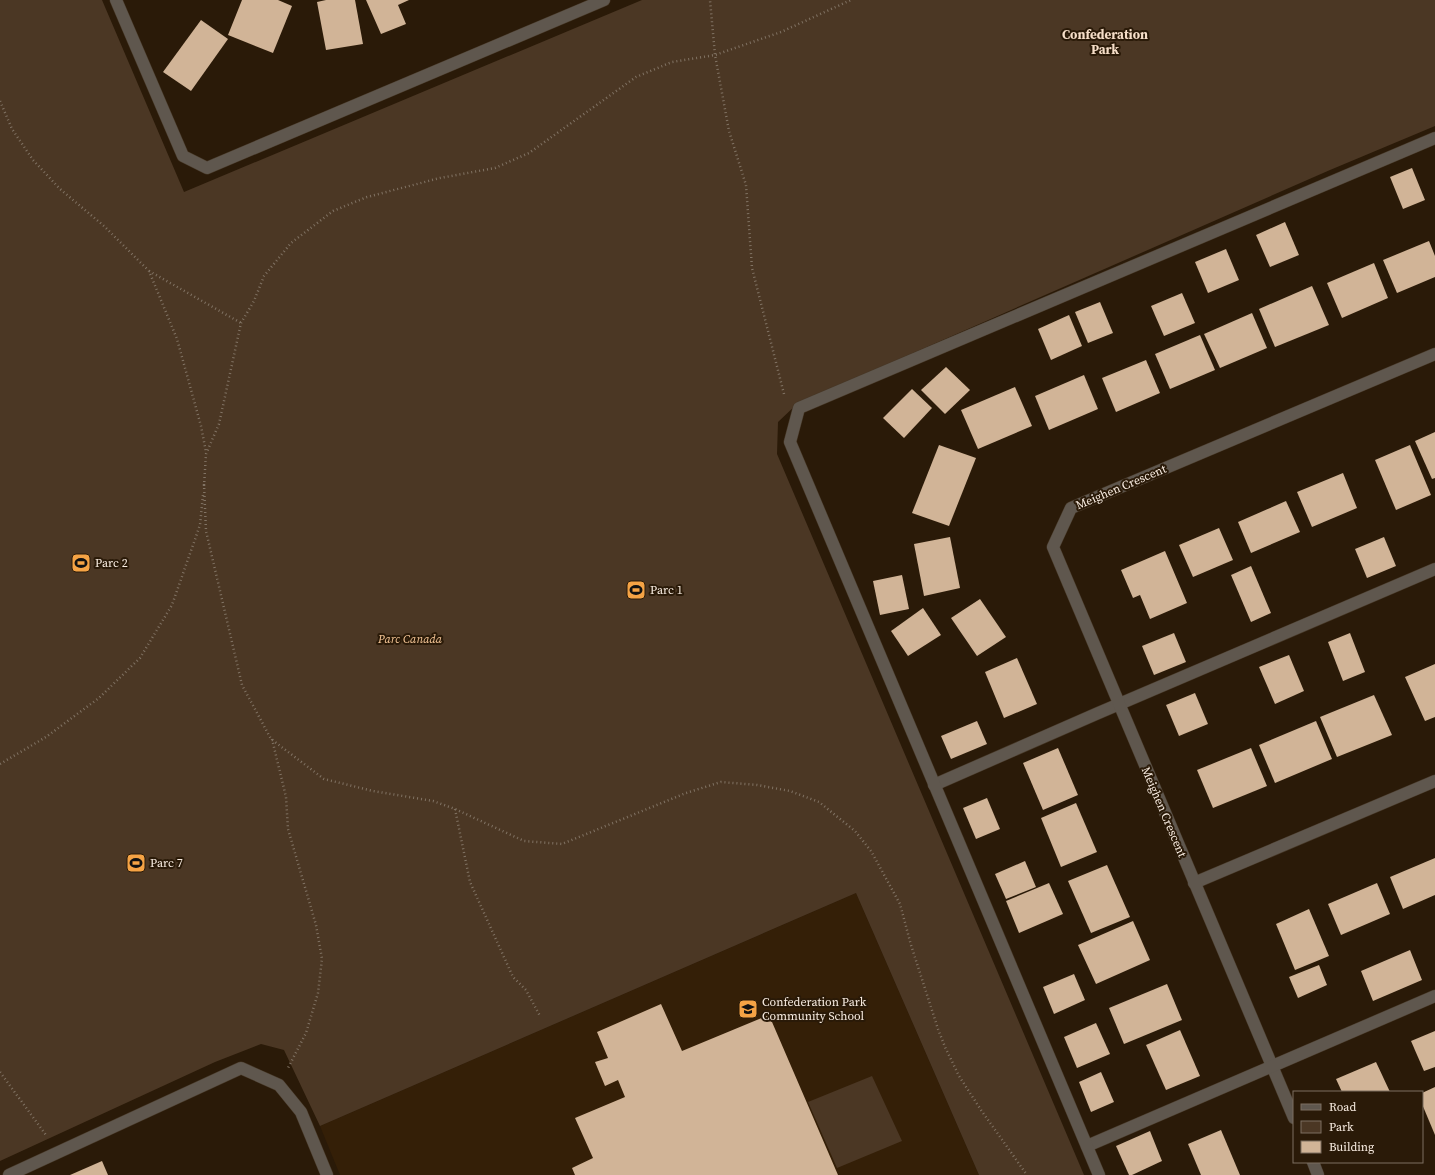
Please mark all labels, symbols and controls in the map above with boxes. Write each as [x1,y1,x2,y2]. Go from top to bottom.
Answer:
district label: Confederation Park [1062,26,1148,58]
street label: Meighen Crescent [1073,461,1169,513]
sports icon: Parc 2 [70,552,92,574]
place label: Parc 2 [95,555,128,571]
sports icon: Parc 1 [625,579,647,601]
place label: Parc 1 [650,582,683,598]
park label: Parc Canada [377,631,443,647]
street label: Meighen Crescent [1138,764,1190,860]
sports icon: Parc 7 [125,852,147,874]
place label: Parc 7 [150,855,183,871]
place label: Confederation Park Community School [762,994,867,1024]
school or university icon: Confederation Park Community School [737,998,759,1020]
legend [1293,1091,1423,1163]
text: Road [1329,1099,1356,1115]
text: Park [1329,1119,1354,1135]
text: Building [1329,1139,1374,1155]

